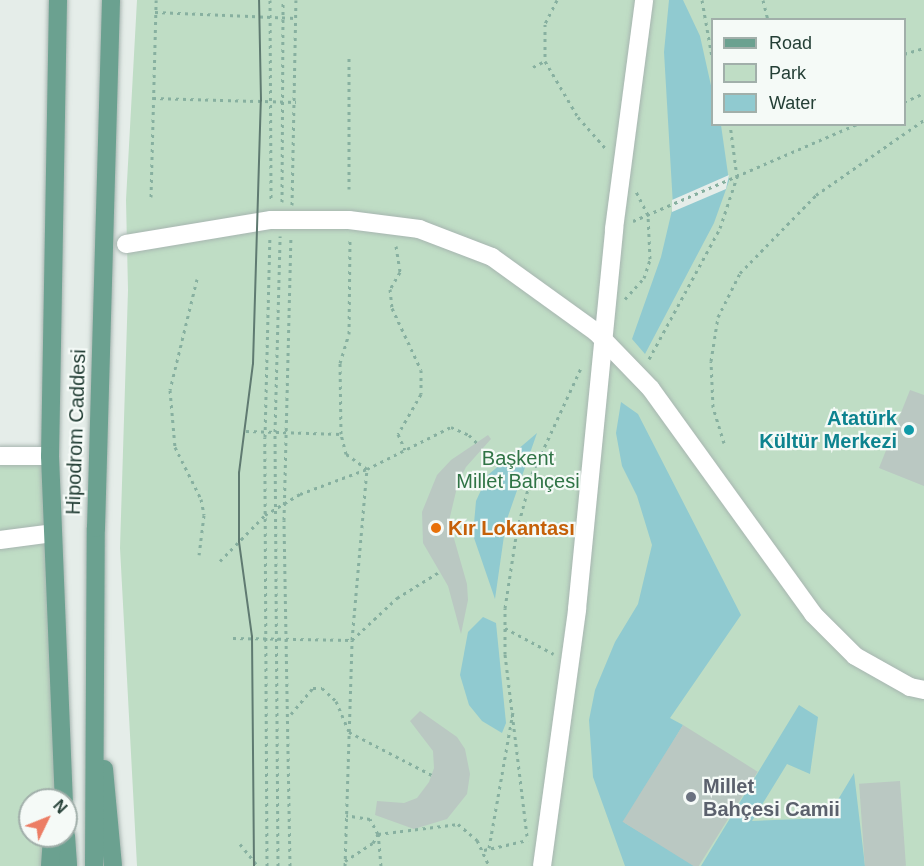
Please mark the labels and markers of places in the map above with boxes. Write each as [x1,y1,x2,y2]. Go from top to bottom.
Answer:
place label: Atatürk Kültür Merkezi [759,406,897,453]
marker: Atatürk Kültür Merkezi [902,423,916,437]
place label: Kır Lokantası [448,516,575,540]
marker: Kır Lokantası [429,521,443,535]
place label: Millet Bahçesi Camii [703,774,840,821]
marker: Millet Bahçesi Camii [684,790,698,804]

